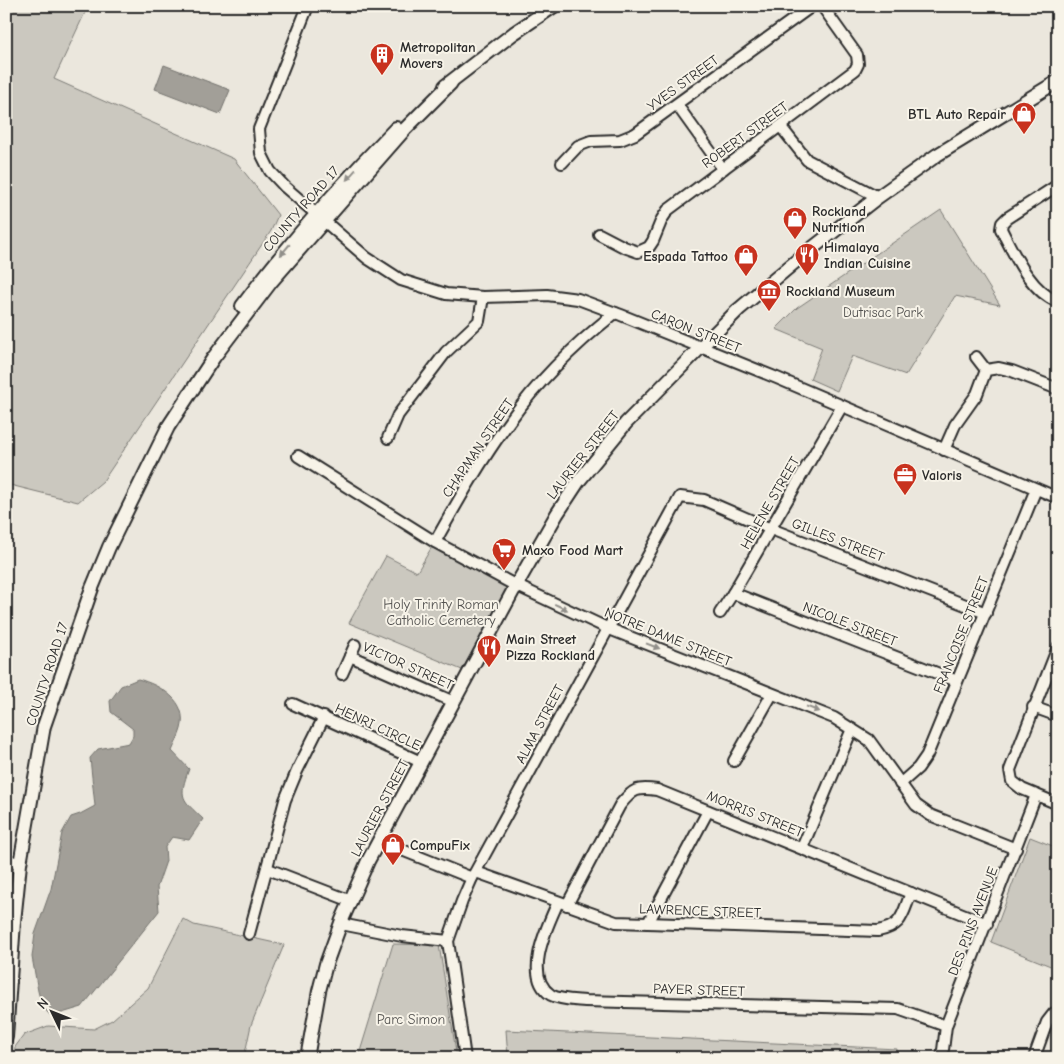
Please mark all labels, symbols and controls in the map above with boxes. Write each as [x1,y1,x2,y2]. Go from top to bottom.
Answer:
place label: Metropolitan Movers [400,39,476,72]
building icon: Metropolitan Movers [369,42,395,76]
street label: YVES STREET [644,51,723,115]
street label: ROBERT STREET [699,98,792,172]
shop icon: BTL Auto Repair [1011,101,1037,135]
place label: BTL Auto Repair [908,106,1006,123]
street label: COUNTY ROAD 17 [259,162,343,255]
one-way arrow [345,169,357,181]
place label: Rockland Nutrition [812,203,866,236]
shop icon: Rockland Nutrition [782,206,808,240]
place label: Himalaya Indian Cuisine [824,239,911,272]
restaurant icon: Himalaya Indian Cuisine [794,242,820,276]
shop icon: Espada Tattoo [733,243,759,277]
one-way arrow [279,244,290,257]
place label: Espada Tattoo [643,248,728,265]
museum icon: Rockland Museum [756,278,782,312]
place label: Rockland Museum [786,283,895,300]
park label: Dutrisac Park [843,304,923,321]
street label: CARON STREET [649,305,744,357]
street label: CHAPMAN STREET [439,395,518,501]
street label: LAURIER STREET [543,407,623,503]
street label: HELENE STREET [737,453,804,552]
office icon: Valoris [892,462,918,496]
place label: Valoris [922,467,962,484]
street label: GILLES STREET [789,515,887,566]
supermarket icon: Maxo Food Mart [491,537,517,571]
place label: Maxo Food Mart [522,542,623,559]
street label: FRANCOISE STREET [930,573,993,696]
park label: Holy Trinity Roman Catholic Cemetery [383,596,499,629]
street label: NICOLE STREET [800,598,900,650]
one-way arrow [554,603,568,611]
street label: NOTRE DAME STREET [602,604,735,671]
street label: COUNTY ROAD 17 [22,620,72,728]
place label: Main Street Pizza Rockland [506,631,595,664]
restaurant icon: Main Street Pizza Rockland [476,634,502,668]
street label: VICTOR STREET [360,638,457,694]
one-way arrow [646,642,661,650]
street label: ALMA STREET [512,681,568,767]
street label: HENRI CIRCLE [332,700,424,754]
one-way arrow [806,706,820,714]
street label: LAURIER STREET [347,756,413,860]
street label: MORRIS STREET [704,787,807,841]
shop icon: CompuFix [380,832,406,866]
place label: CompuFix [410,837,470,854]
street label: DES PINS AVENUE [944,864,1002,978]
street label: LAWRENCE STREET [639,900,762,922]
street label: PAYER STREET [653,980,746,1000]
north arrow [28,986,78,1036]
text: N [34,994,52,1013]
park label: Parc Simon [377,1011,445,1028]

